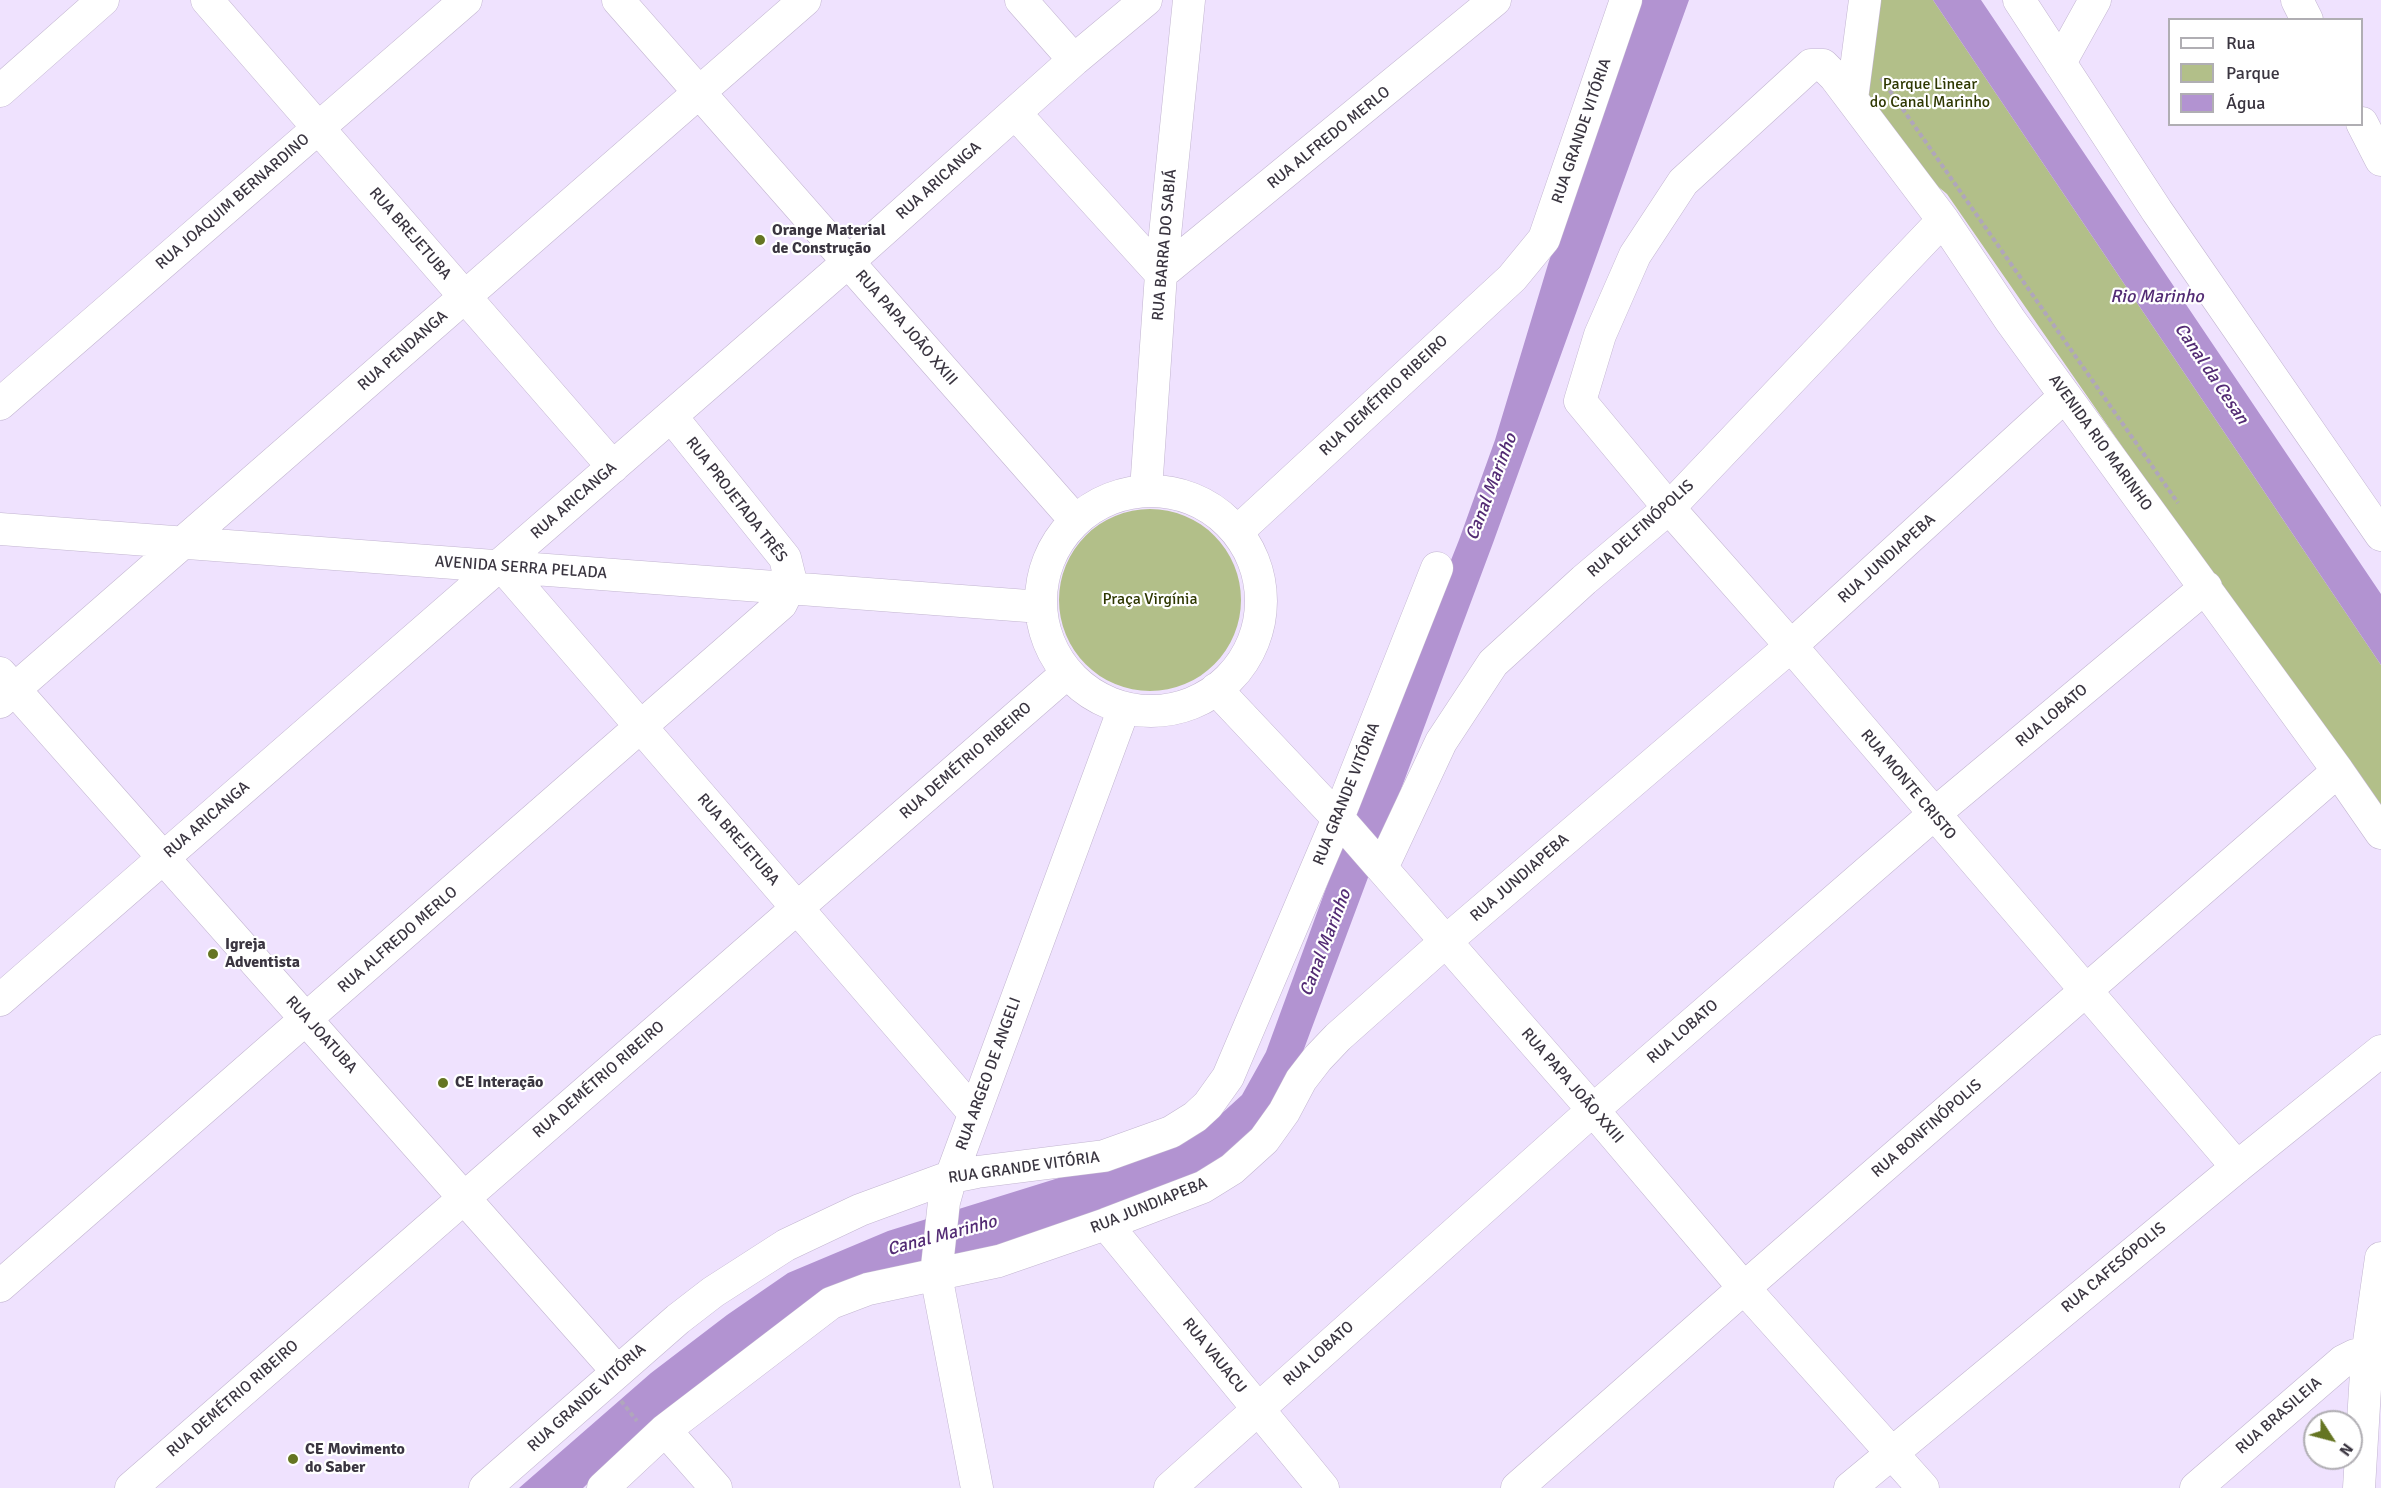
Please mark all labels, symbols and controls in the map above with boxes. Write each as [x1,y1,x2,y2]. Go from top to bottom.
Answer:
legend [2168,18,2363,126]
text: Rua [2226,32,2255,54]
street label: RUA GRANDE VITÓRIA [1548,56,1616,206]
text: Parque [2226,62,2280,84]
park label: Parque Linear do Canal Marinho [1870,75,1990,113]
street label: RUA ALFREDO MERLO [1264,83,1394,193]
text: Água [2226,92,2265,114]
street label: RUA JOAQUIM BERNARDINO [152,130,314,274]
street label: RUA ARICANGA [893,138,985,224]
street label: RUA BARRA DO SABIÁ [1149,168,1181,322]
street label: RUA BREJETUBA [365,184,455,284]
place label: Orange Material de Construção [772,221,886,259]
marker: Orange Material de Construção [753,233,767,247]
street label: RUA PAPA JOÃO XXIII [851,267,961,389]
water label: Rio Marinho [2110,286,2204,308]
street label: RUA PENDANGA [354,307,452,395]
water label: Canal da Cesan [2169,319,2253,429]
street label: RUA DEMÉTRIO RIBEIRO [1316,332,1452,460]
street label: AVENIDA RIO MARINHO [2044,371,2156,515]
water label: Canal Marinho [1462,431,1522,543]
street label: RUA PROJETADA TRÊS [681,434,791,566]
street label: RUA ARICANGA [527,458,621,544]
street label: RUA DELFINÓPOLIS [1584,476,1698,582]
street label: RUA JUNDIAPEBA [1834,510,1940,608]
street label: AVENIDA SERRA PELADA [434,552,608,584]
park label: Praça Virgínia [1103,590,1197,610]
street label: RUA LOBATO [2012,680,2092,752]
street label: RUA DEMÉTRIO RIBEIRO [896,699,1036,823]
street label: RUA GRANDE VITÓRIA [1310,720,1384,868]
street label: RUA MONTE CRISTO [1856,726,1960,844]
street label: RUA ARICANGA [160,777,254,863]
street label: RUA BREJETUBA [693,790,783,890]
street label: RUA JUNDIAPEBA [1467,830,1573,926]
street label: RUA ALFREDO MERLO [334,883,462,997]
water label: Canal Marinho [1296,887,1356,999]
place label: Igreja Adventista [225,935,300,973]
marker: Igreja Adventista [206,947,220,961]
street label: RUA JOATUBA [281,992,361,1078]
street label: RUA ARGEO DE ANGELI [952,995,1026,1153]
street label: RUA LOBATO [1644,996,1722,1068]
street label: RUA DEMÉTRIO RIBEIRO [529,1018,669,1142]
street label: RUA PAPA JOÃO XXIII [1517,1025,1627,1147]
place label: CE Interação [455,1073,543,1093]
marker: CE Interação [436,1076,450,1090]
street label: RUA BONFINÓPOLIS [1868,1076,1986,1182]
street label: RUA GRANDE VITÓRIA [947,1148,1101,1188]
street label: RUA JUNDIAPEBA [1088,1174,1210,1238]
water label: Canal Marinho [885,1211,999,1261]
street label: RUA CAFESÓPOLIS [2058,1219,2170,1317]
street label: RUA VAUACU [1178,1314,1250,1398]
street label: RUA LOBATO [1280,1317,1358,1391]
street label: RUA DEMÉTRIO RIBEIRO [163,1337,303,1461]
street label: RUA GRANDE VITÓRIA [524,1340,650,1456]
street label: RUA BRASILEIA [2232,1374,2326,1458]
north arrow [2303,1410,2363,1470]
text: N [2335,1439,2357,1460]
place label: CE Movimento do Saber [305,1440,405,1478]
marker: CE Movimento do Saber [286,1452,300,1466]

